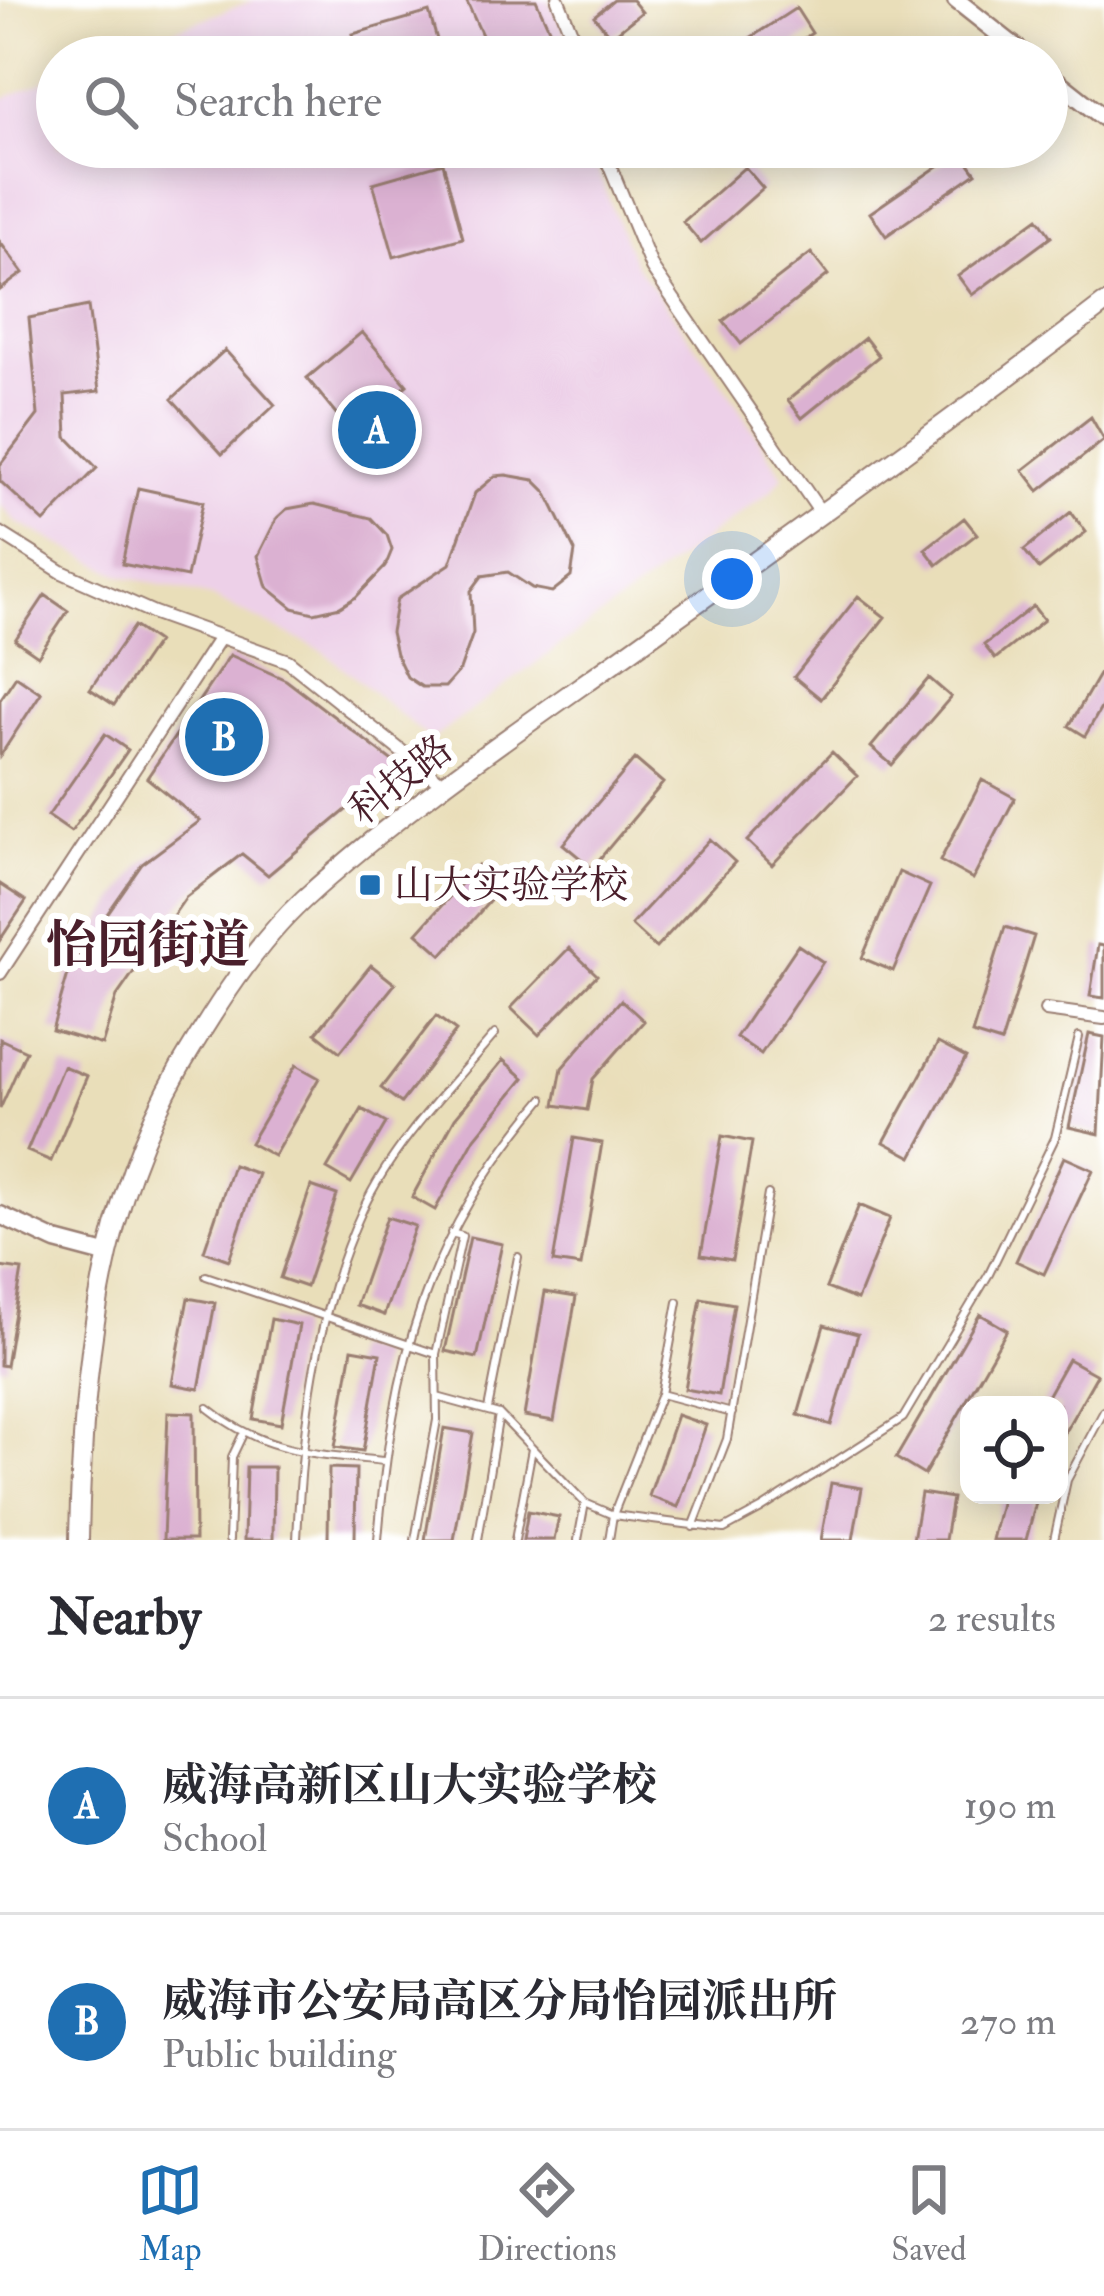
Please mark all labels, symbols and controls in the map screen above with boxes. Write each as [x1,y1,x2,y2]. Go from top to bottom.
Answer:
search box [36,36,1068,168]
icon: search [78,69,144,135]
text: Search here [174,74,382,130]
pin: A [338,385,416,475]
your location [702,549,762,609]
pin: B [185,692,263,782]
street label: 科技路 [340,725,462,835]
place label: 山大实验学校 [394,861,628,910]
marker: 山大实验学校 [357,872,383,898]
district label: 怡园街道 [46,914,250,978]
map controls [960,1396,1068,1504]
button: locate [960,1396,1068,1504]
text: Nearby [48,1586,201,1650]
text: 2 results [928,1594,1056,1643]
text: 威海高新区山大实验学校 [162,1758,657,1814]
text: A [75,1781,99,1830]
text: 190 m [964,1781,1056,1830]
text: School [162,1814,267,1863]
text: 威海市公安局高区分局怡园派出所 [162,1974,837,2030]
text: B [74,1997,100,2046]
text: 270 m [960,1997,1056,2046]
text: Public building [162,2030,396,2079]
tab: Map [137,2157,203,2270]
tab: Directions [478,2157,617,2270]
tab: Saved [891,2157,967,2270]

